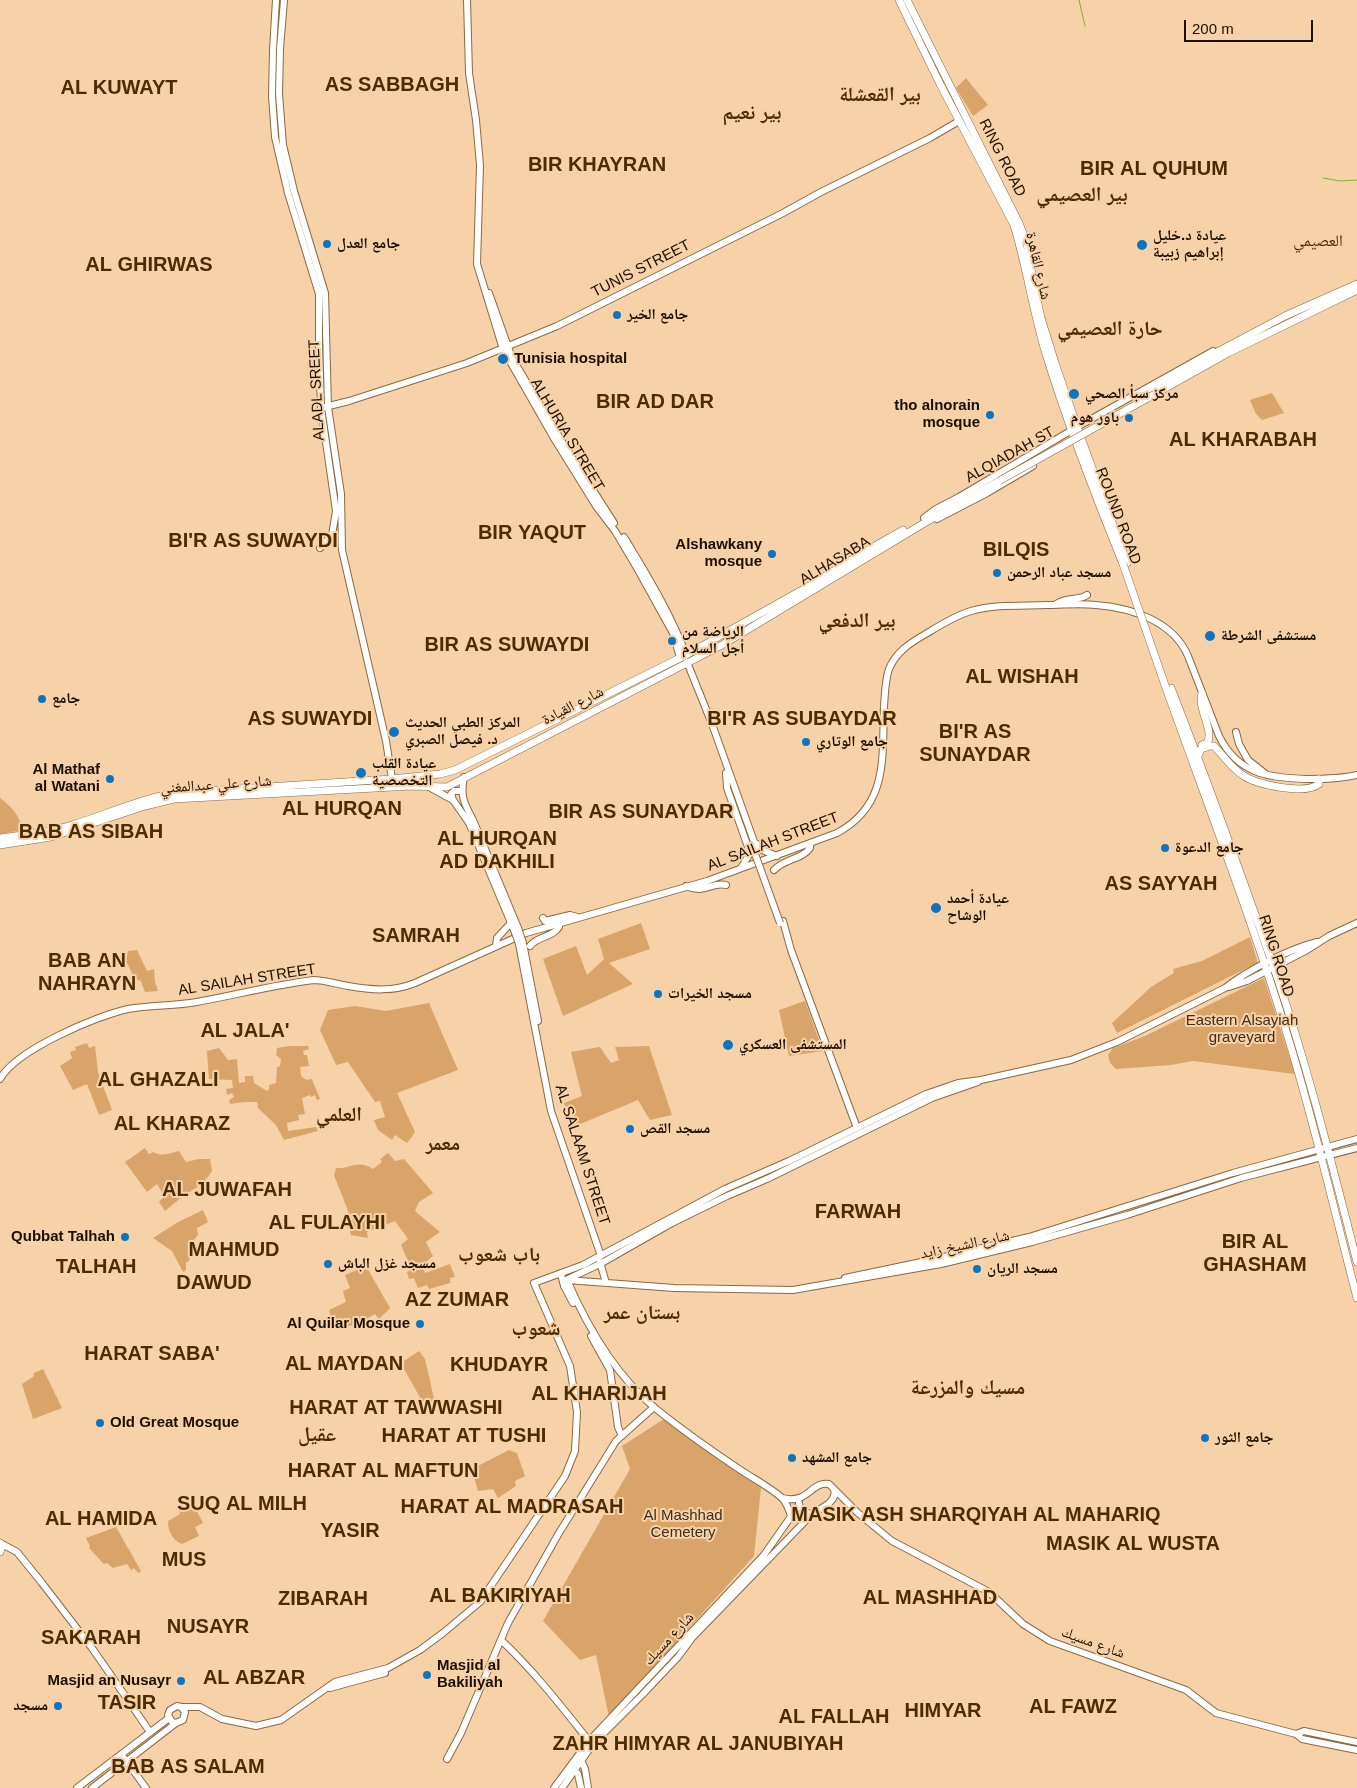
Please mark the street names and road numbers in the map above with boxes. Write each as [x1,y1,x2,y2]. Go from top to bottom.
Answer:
street label: RING ROAD [975,116,1029,200]
street label: شارع القاهرة [1021,230,1055,302]
street label: TUNIS STREET [589,236,693,302]
street label: ALADL SREET [305,339,329,441]
street label: ALHURIA STREET [526,375,608,495]
street label: ALQIADAH ST [962,423,1058,487]
street label: ROUND ROAD [1091,465,1145,567]
street label: ALHASABA [796,533,874,589]
street label: شارع القيادة [539,683,607,729]
street label: شارع علي عبدالمغني [160,772,272,798]
street label: AL SAILAH STREET [705,809,841,875]
street label: RING ROAD [1254,913,1298,999]
street label: AL SAILAH STREET [177,960,317,1000]
street label: AL SALAAM STREET [551,1082,613,1228]
street label: شارع الشيخ زايد [919,1227,1011,1263]
street label: شارع مسيك [640,1609,698,1669]
street label: شارع مسيك [1059,1623,1127,1663]

